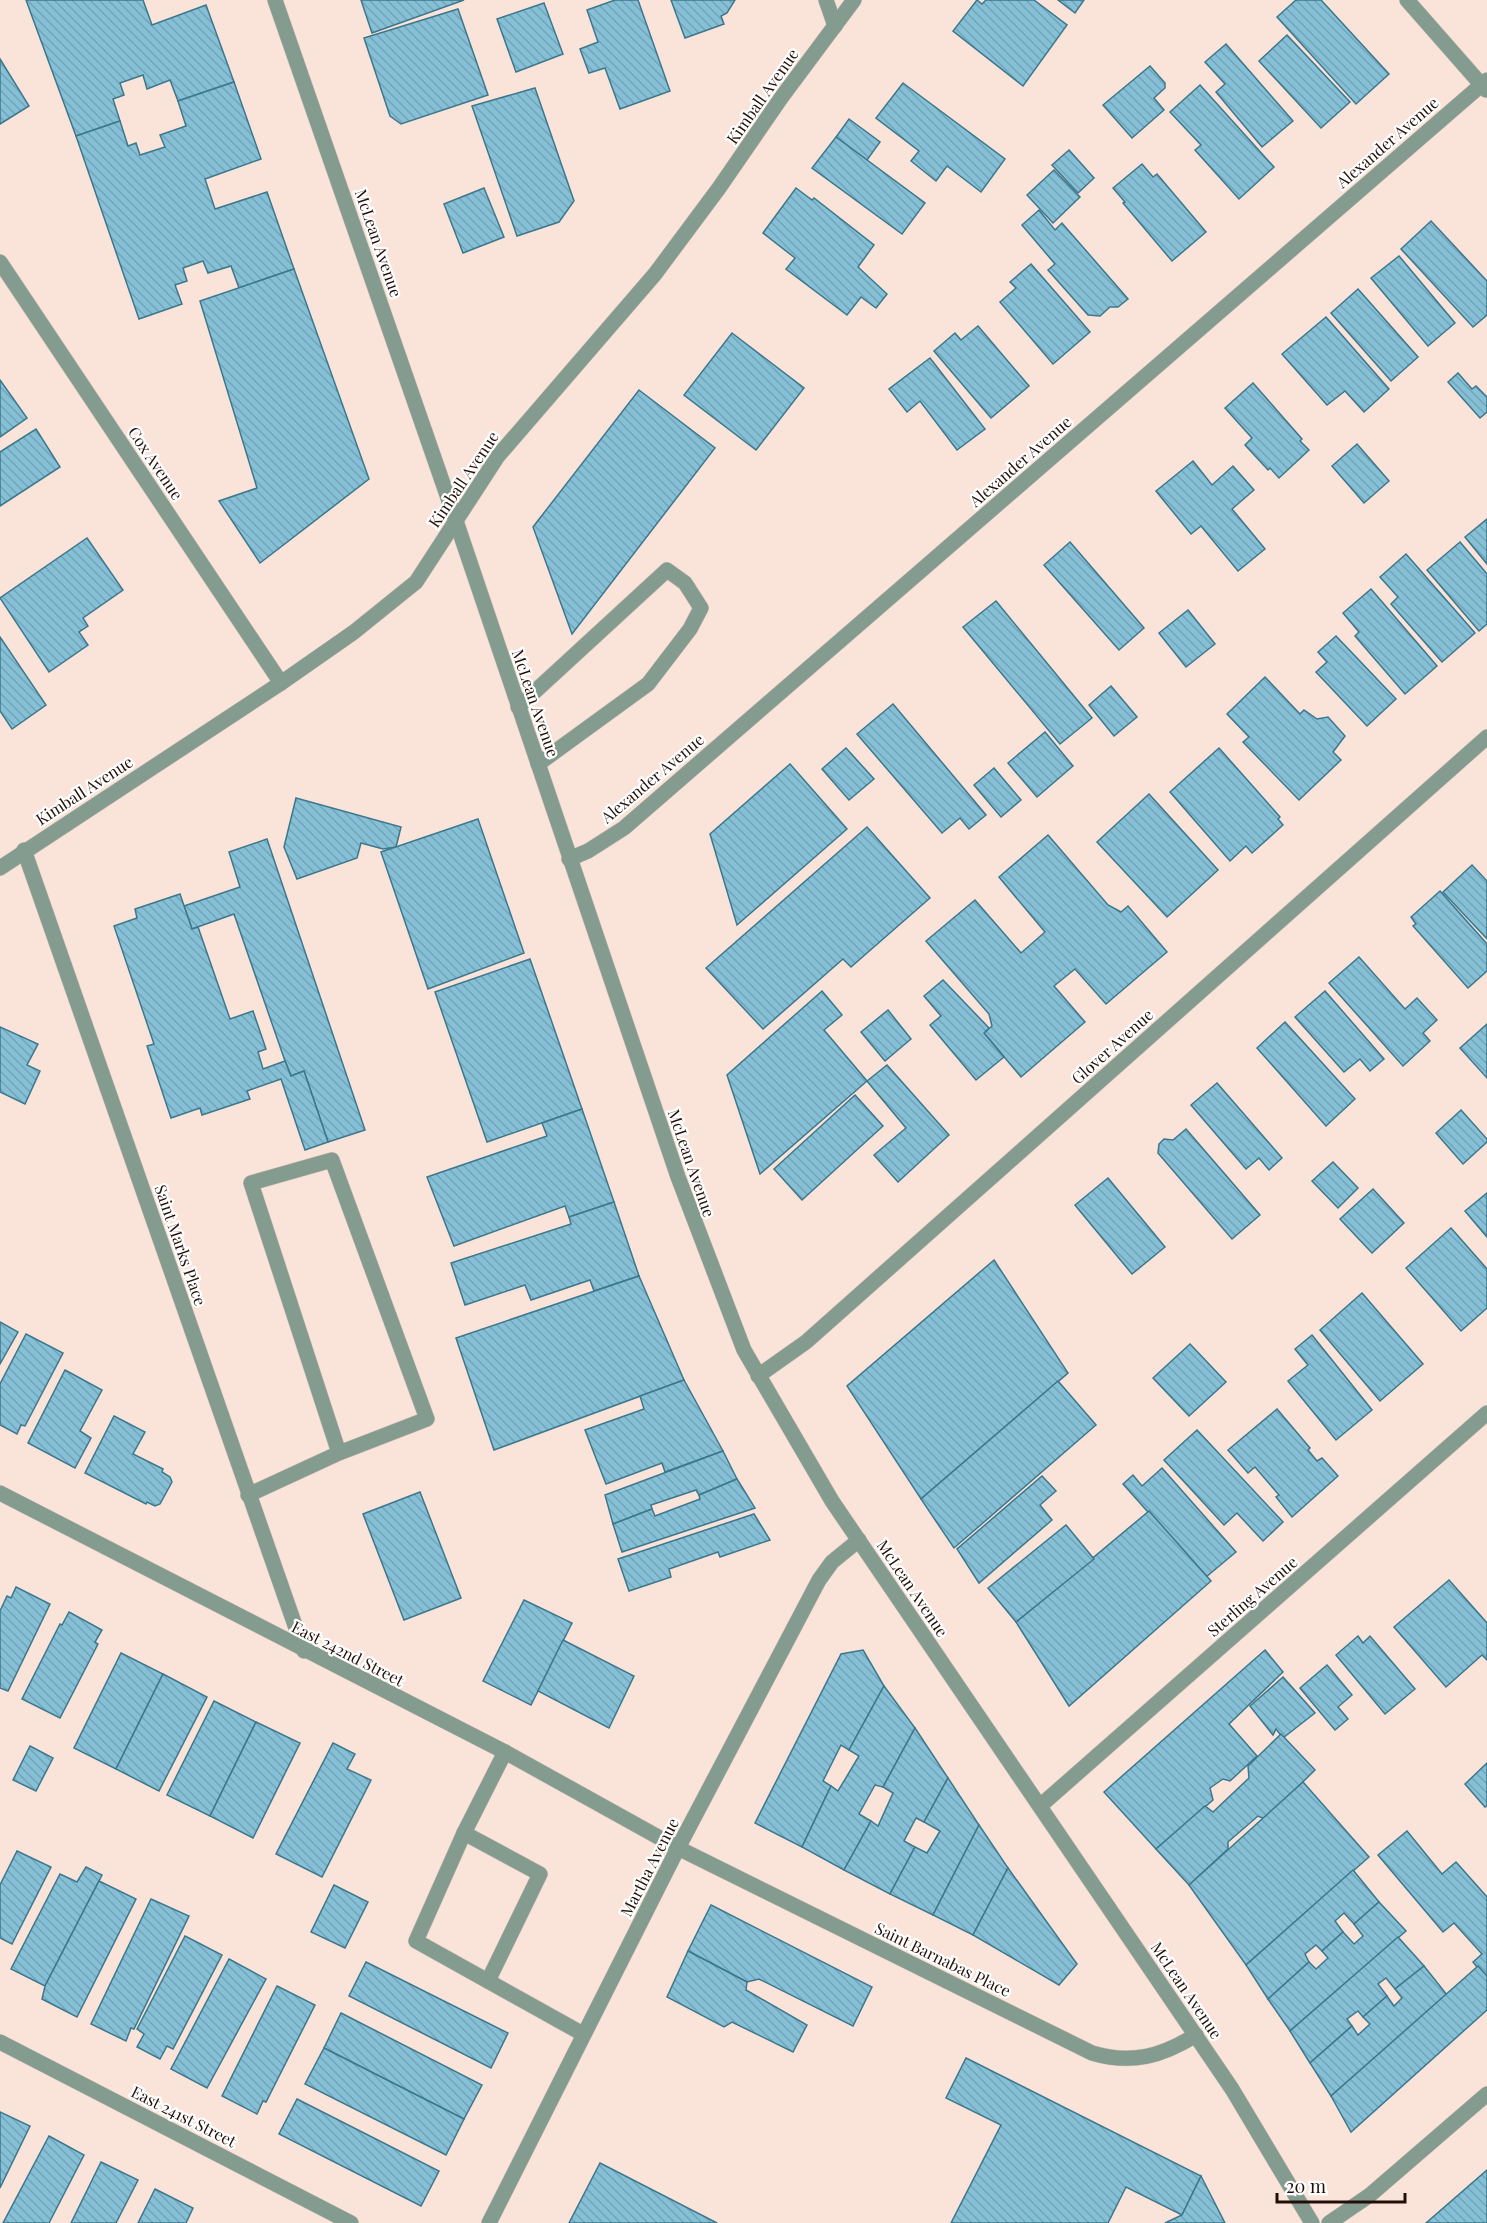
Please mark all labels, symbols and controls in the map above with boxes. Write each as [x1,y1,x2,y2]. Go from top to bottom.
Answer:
street label: Kimball Avenue [721,44,803,148]
street label: Alexander Avenue [1331,92,1442,193]
street label: McLean Avenue [351,186,407,300]
street label: Alexander Avenue [964,411,1075,512]
street label: Cox Avenue [124,422,188,504]
street label: Kimball Avenue [423,427,503,531]
street label: McLean Avenue [508,646,564,760]
street label: Alexander Avenue [595,729,708,828]
street label: Kimball Avenue [31,751,137,829]
street label: Glover Avenue [1067,1004,1157,1088]
street label: McLean Avenue [664,1106,720,1220]
street label: Saint Marks Place [150,1182,212,1308]
street label: McLean Avenue [873,1535,953,1641]
street label: Sterling Avenue [1203,1551,1301,1641]
street label: East 242nd Street [288,1616,408,1690]
street label: Martha Avenue [615,1814,683,1920]
street label: Saint Barnabas Place [872,1917,1014,2001]
street label: McLean Avenue [1147,1937,1227,2043]
street label: East 241st Street [128,2080,240,2152]
scale bar [1277,2166,1404,2204]
text: 20 m [1286,2174,1326,2198]

